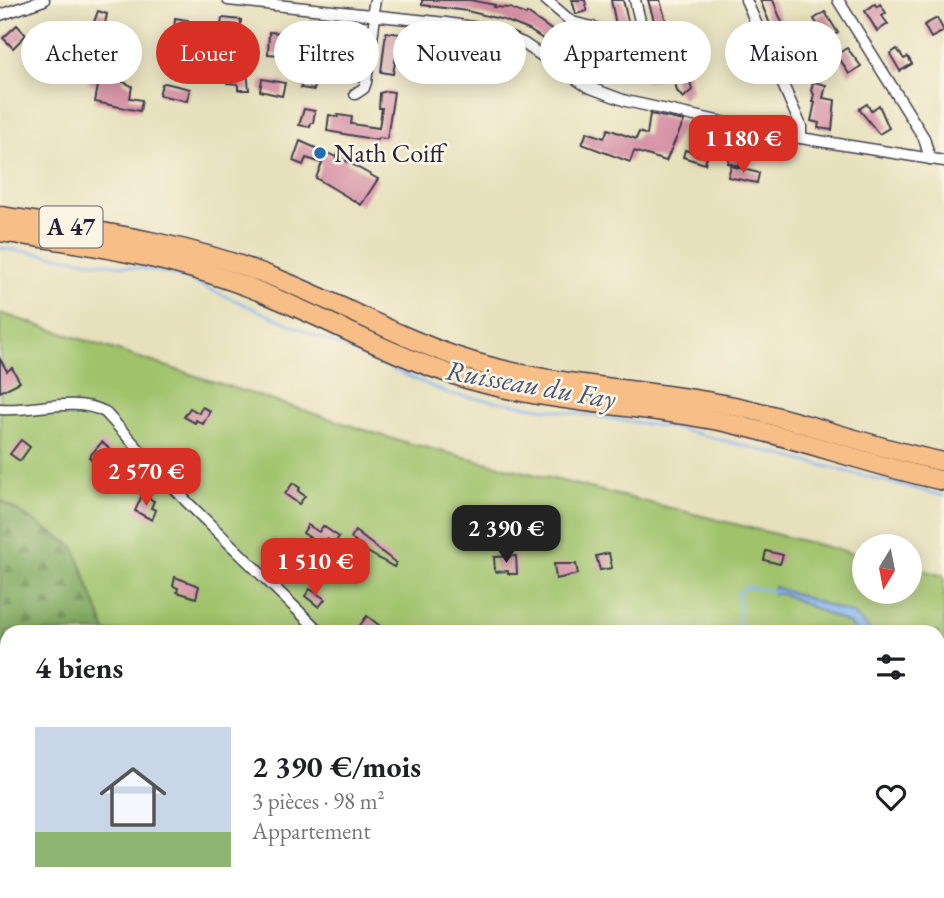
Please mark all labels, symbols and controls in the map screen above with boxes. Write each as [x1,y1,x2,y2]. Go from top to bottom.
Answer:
chip: Acheter [21,21,142,84]
chip: Louer [156,21,260,84]
chip: Filtres [274,21,379,84]
chip: Nouveau [393,21,526,84]
chip: Appartement [540,21,711,84]
chip: Maison [725,21,842,84]
pin: 1 180 € [678,116,808,175]
text: 1 180 € [705,123,781,153]
place label: Nath Coiff [334,136,447,170]
marker: Nath Coiff [312,145,328,161]
road number: A 47 [40,207,102,248]
water label: Ruisseau du Fay [443,351,619,417]
pin: 2 570 € [81,448,211,508]
text: 2 570 € [108,456,184,486]
pin: 2 390 € [441,505,571,565]
text: 2 390 € [468,513,544,543]
north arrow [852,534,922,604]
map controls [852,534,922,604]
pin: 1 510 € [250,538,380,598]
text: 1 510 € [277,546,353,576]
text: 4 biens [35,648,123,687]
icon: filters [872,648,910,686]
text: 2 390 €/mois [252,747,421,786]
icon: home [91,755,175,839]
icon: heart [872,778,910,816]
text: 3 pièces · 98 m² [252,786,385,816]
text: Appartement [252,816,371,846]

